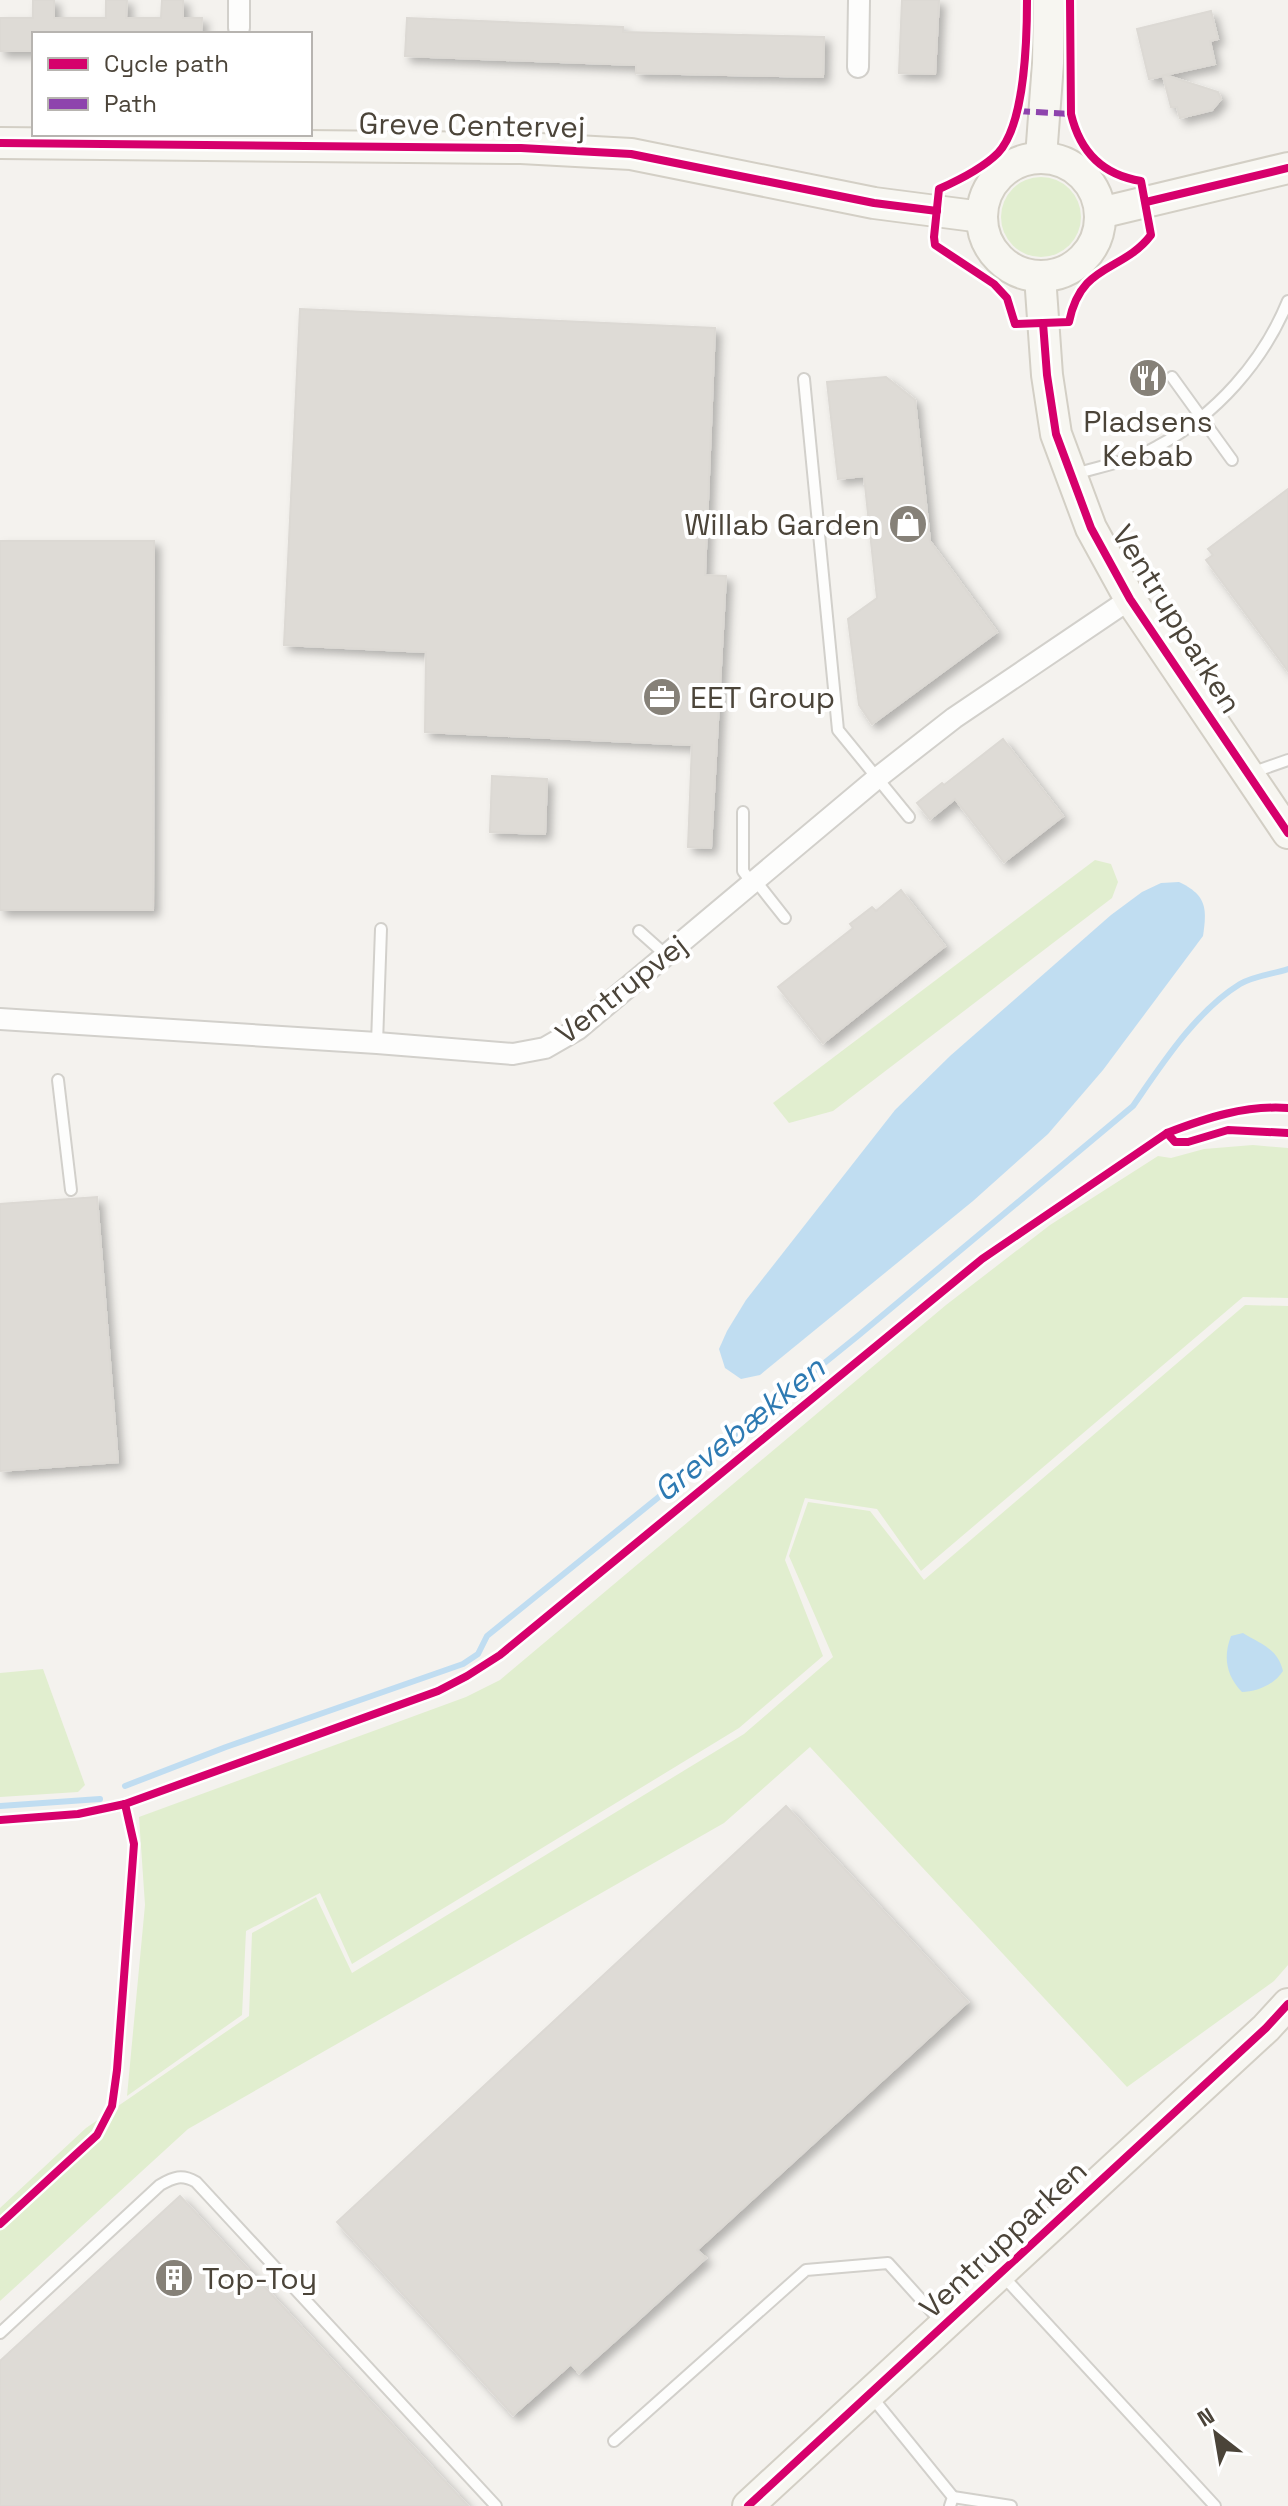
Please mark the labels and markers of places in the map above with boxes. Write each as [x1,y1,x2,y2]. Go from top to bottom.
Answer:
restaurant icon: Pladsens Kebab [1127,357,1169,399]
place label: Pladsens Kebab [1083,402,1213,475]
shop icon: Willab Garden [887,503,929,545]
place label: Willab Garden [684,505,880,544]
office icon: EET Group [641,676,683,718]
place label: EET Group [690,678,835,717]
building icon: Top-Toy [153,2257,195,2299]
place label: Top-Toy [202,2259,317,2298]

